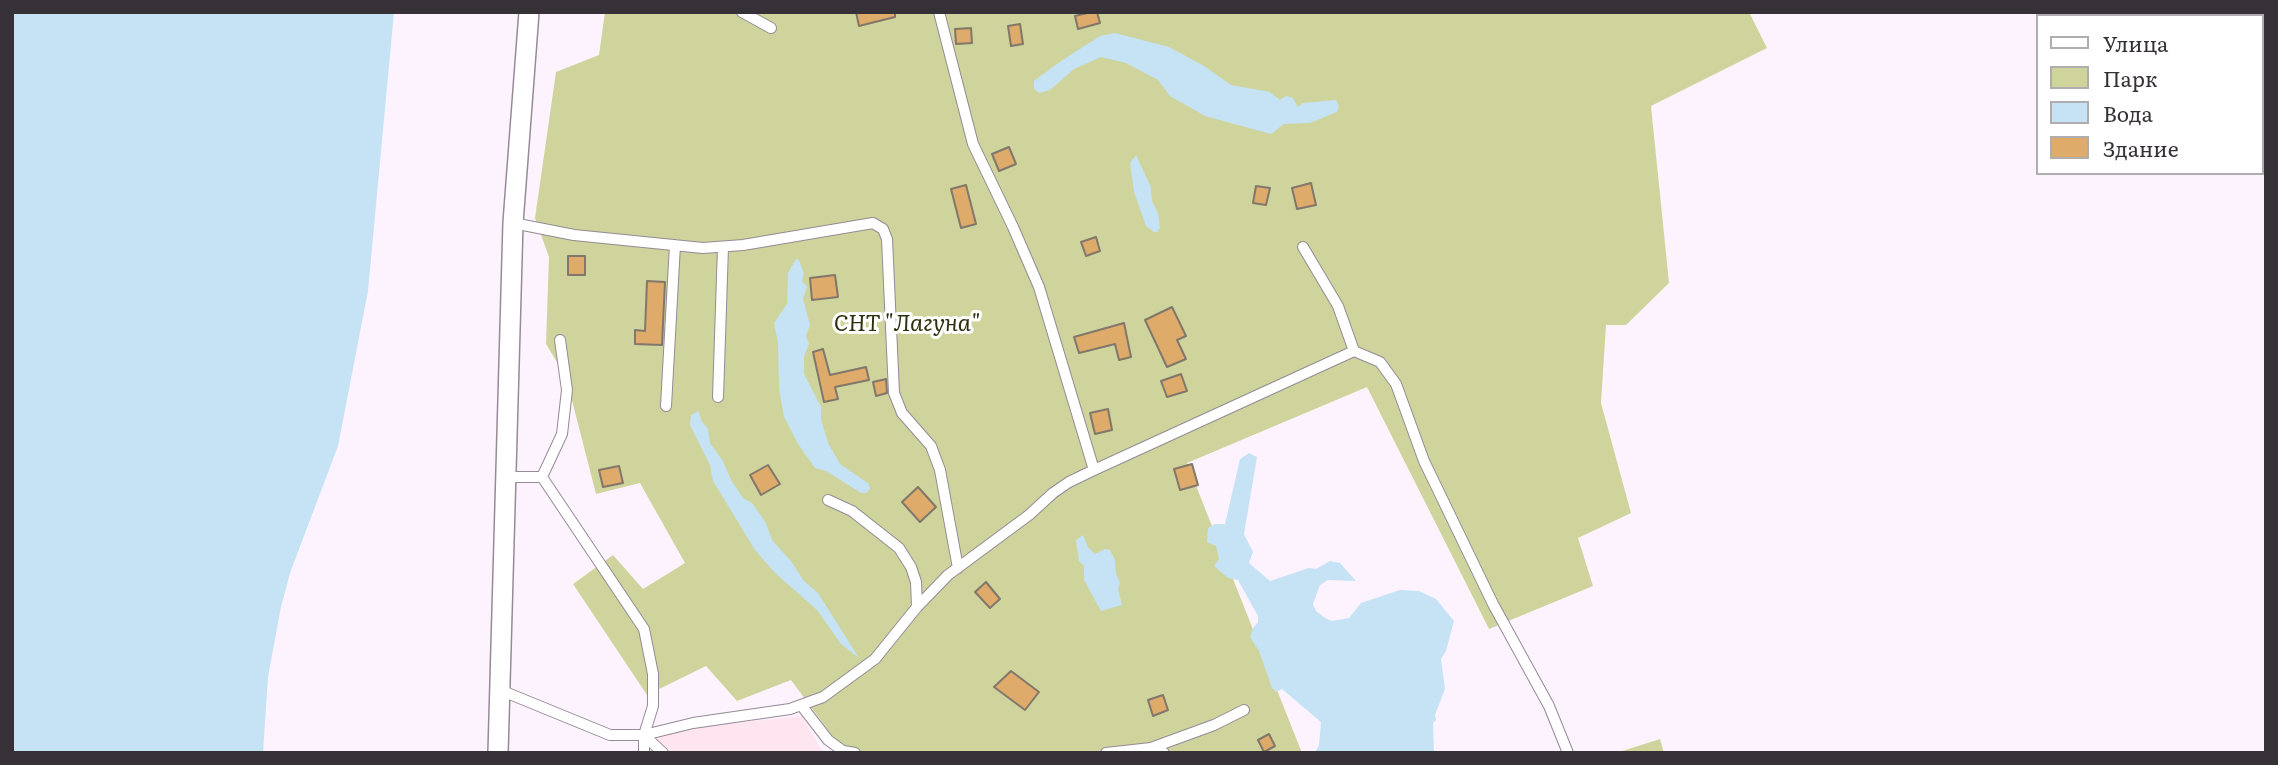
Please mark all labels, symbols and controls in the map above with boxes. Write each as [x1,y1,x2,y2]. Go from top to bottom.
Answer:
legend [2036,14,2264,175]
text: Улица [2103,27,2168,58]
text: Парк [2103,62,2157,93]
text: Вода [2103,97,2153,128]
text: Здание [2103,132,2179,163]
park label: СНТ "Лагуна" [834,310,980,338]

